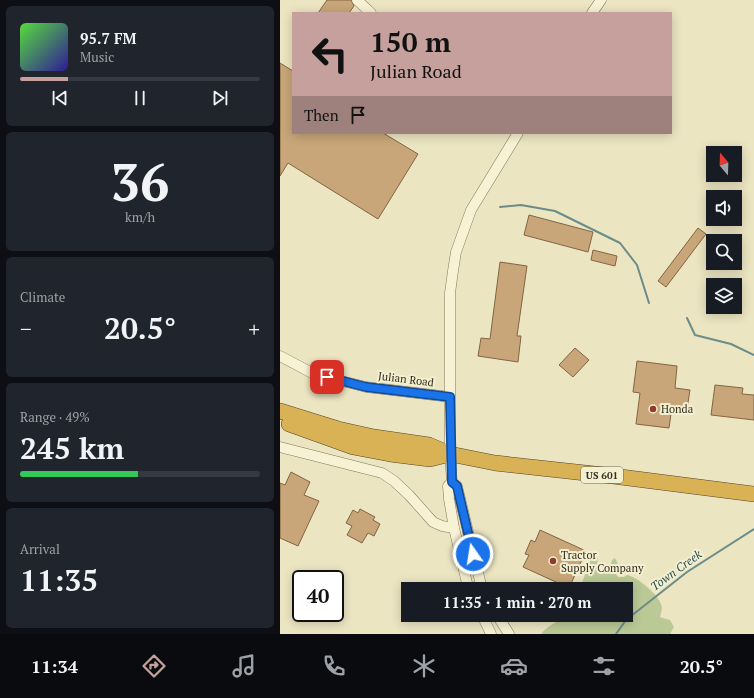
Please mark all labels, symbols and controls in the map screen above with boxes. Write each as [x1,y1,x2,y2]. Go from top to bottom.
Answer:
text: 150 m [370,23,451,60]
text: 95.7 FM [80,28,137,48]
icon: left [304,28,356,80]
text: Music [80,48,114,66]
text: Julian Road [370,59,462,83]
icon: previous [49,87,71,109]
icon: pause [129,87,151,109]
icon: next [209,87,231,109]
icon: arrive [347,104,369,126]
text: Then [304,105,339,125]
north arrow [706,146,742,182]
map controls [706,146,742,314]
text: 36 [111,147,169,216]
button: sound [706,190,742,226]
text: km/h [125,208,155,226]
button: search [706,234,742,270]
button: layers [706,278,742,314]
text: Climate [20,288,65,306]
text: 20.5° [104,308,176,348]
text: − [20,314,32,343]
text: + [248,314,260,343]
pin [310,360,344,394]
icon: arrive [316,366,338,388]
street label: Julian Road [377,369,435,389]
place label: Honda [661,402,694,416]
marker: Honda [648,404,658,414]
text: Range · 49% [20,408,90,426]
text: 245 km [20,428,124,468]
road number: US 601 [581,467,623,483]
position arrow [452,533,494,575]
text: Arrival [20,540,60,558]
water label: Town Creek [647,546,705,594]
place label: Tractor Supply Company [561,548,644,575]
marker: Tractor Supply Company [548,556,558,566]
text: 11:35 [20,560,98,600]
speed limit sign: 40 [292,570,344,622]
text: 11:35 · 1 min · 270 m [443,592,591,612]
icon: directions [140,652,168,680]
icon: music [230,652,258,680]
icon: phone [320,652,348,680]
icon: climate [410,652,438,680]
icon: car [500,652,528,680]
icon: filters [590,652,618,680]
text: 11:34 [31,654,78,678]
text: 20.5° [680,654,723,678]

